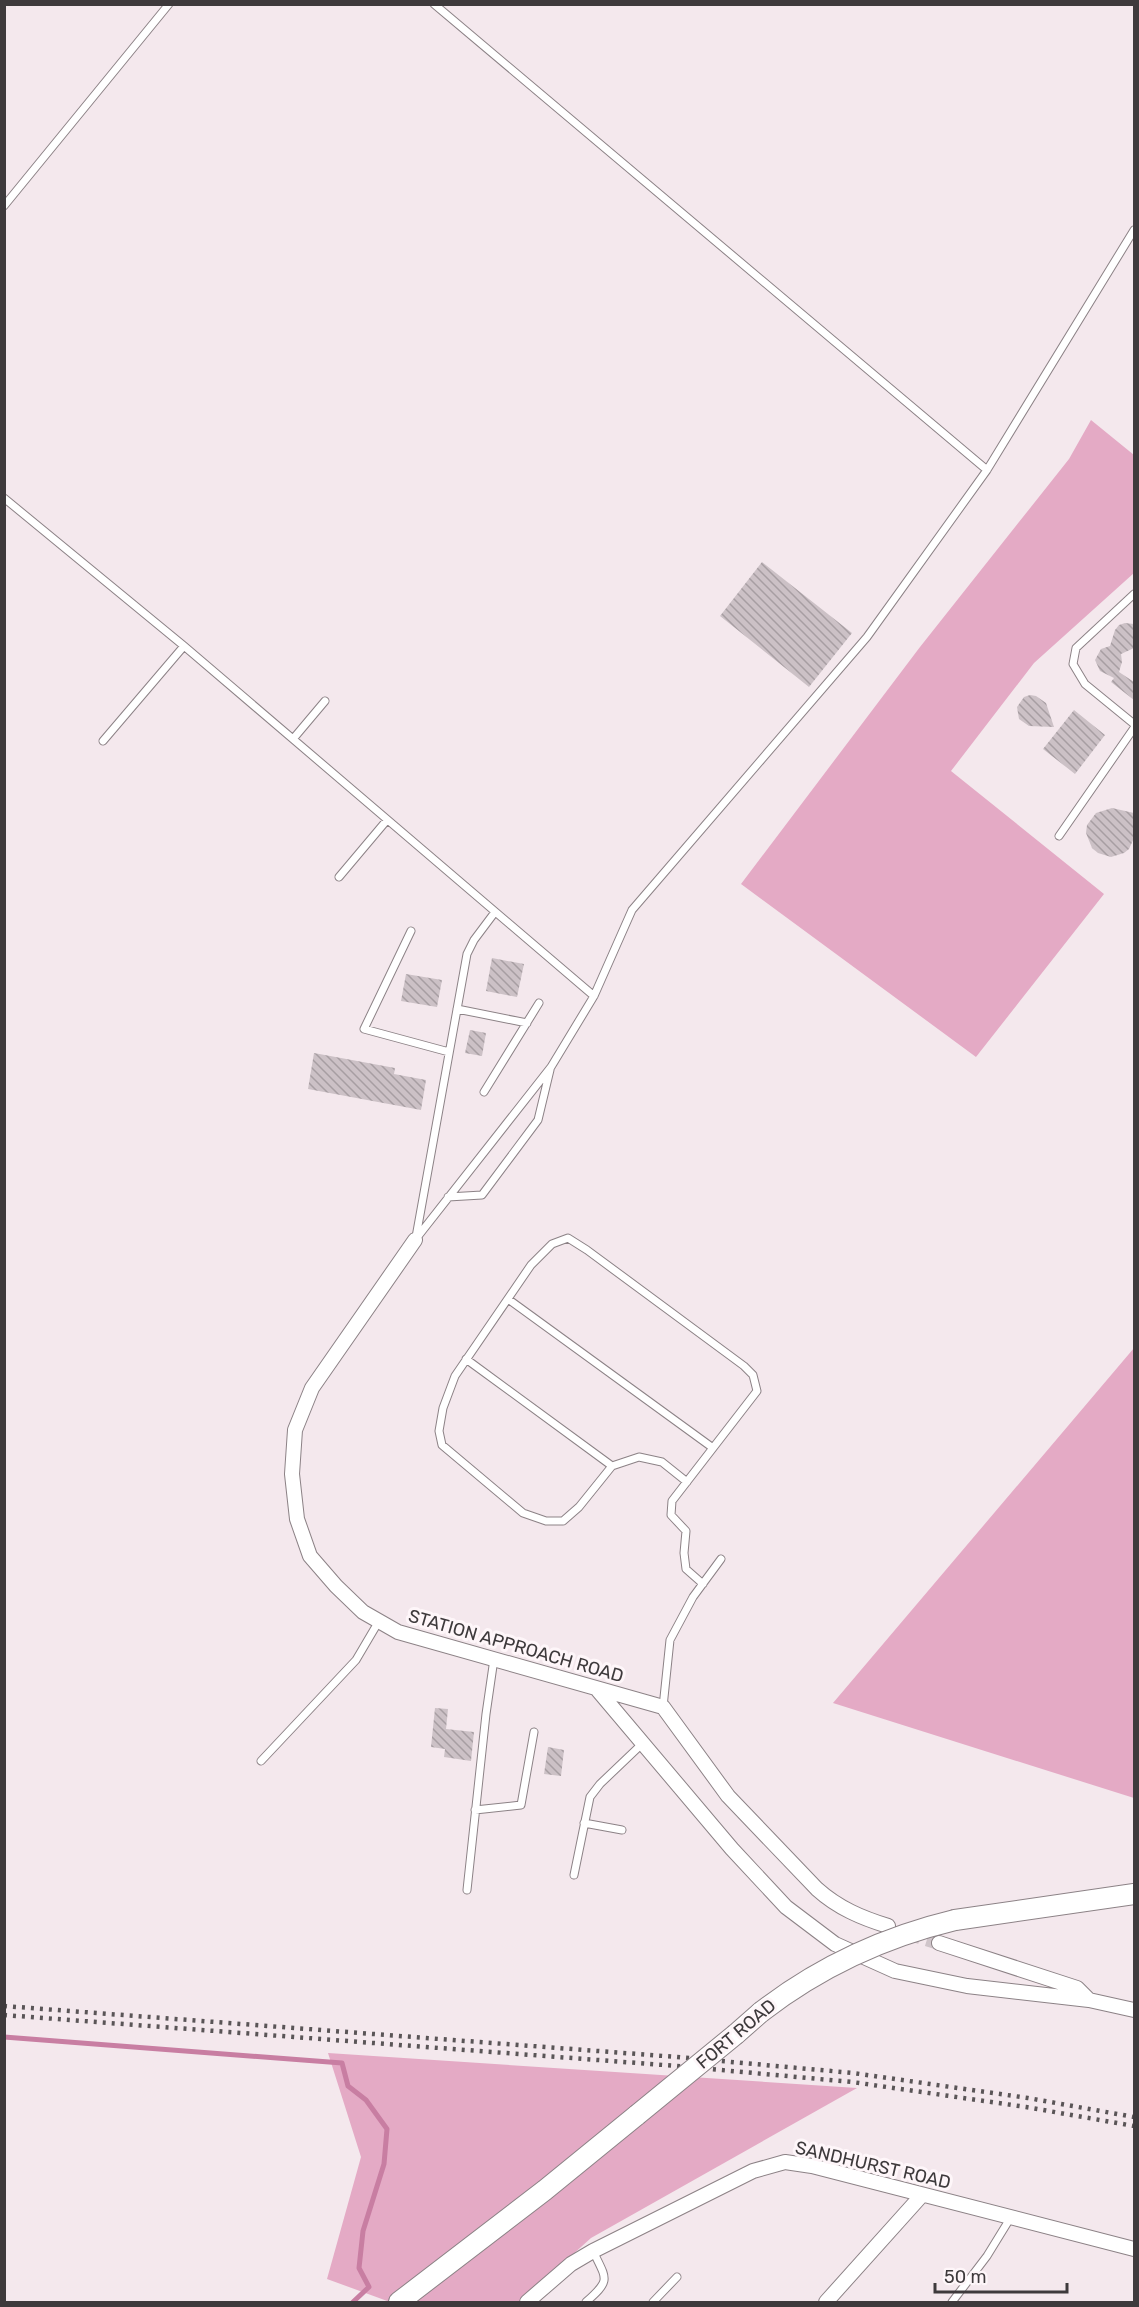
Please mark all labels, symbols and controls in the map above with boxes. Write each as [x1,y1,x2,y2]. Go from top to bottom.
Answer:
street label: STATION APPROACH ROAD [406,1605,626,1687]
street label: FORT ROAD [692,1994,780,2074]
street label: SANDHURST ROAD [793,2136,953,2194]
scale bar [935,2256,1067,2294]
text: 50 m [944,2266,987,2288]

